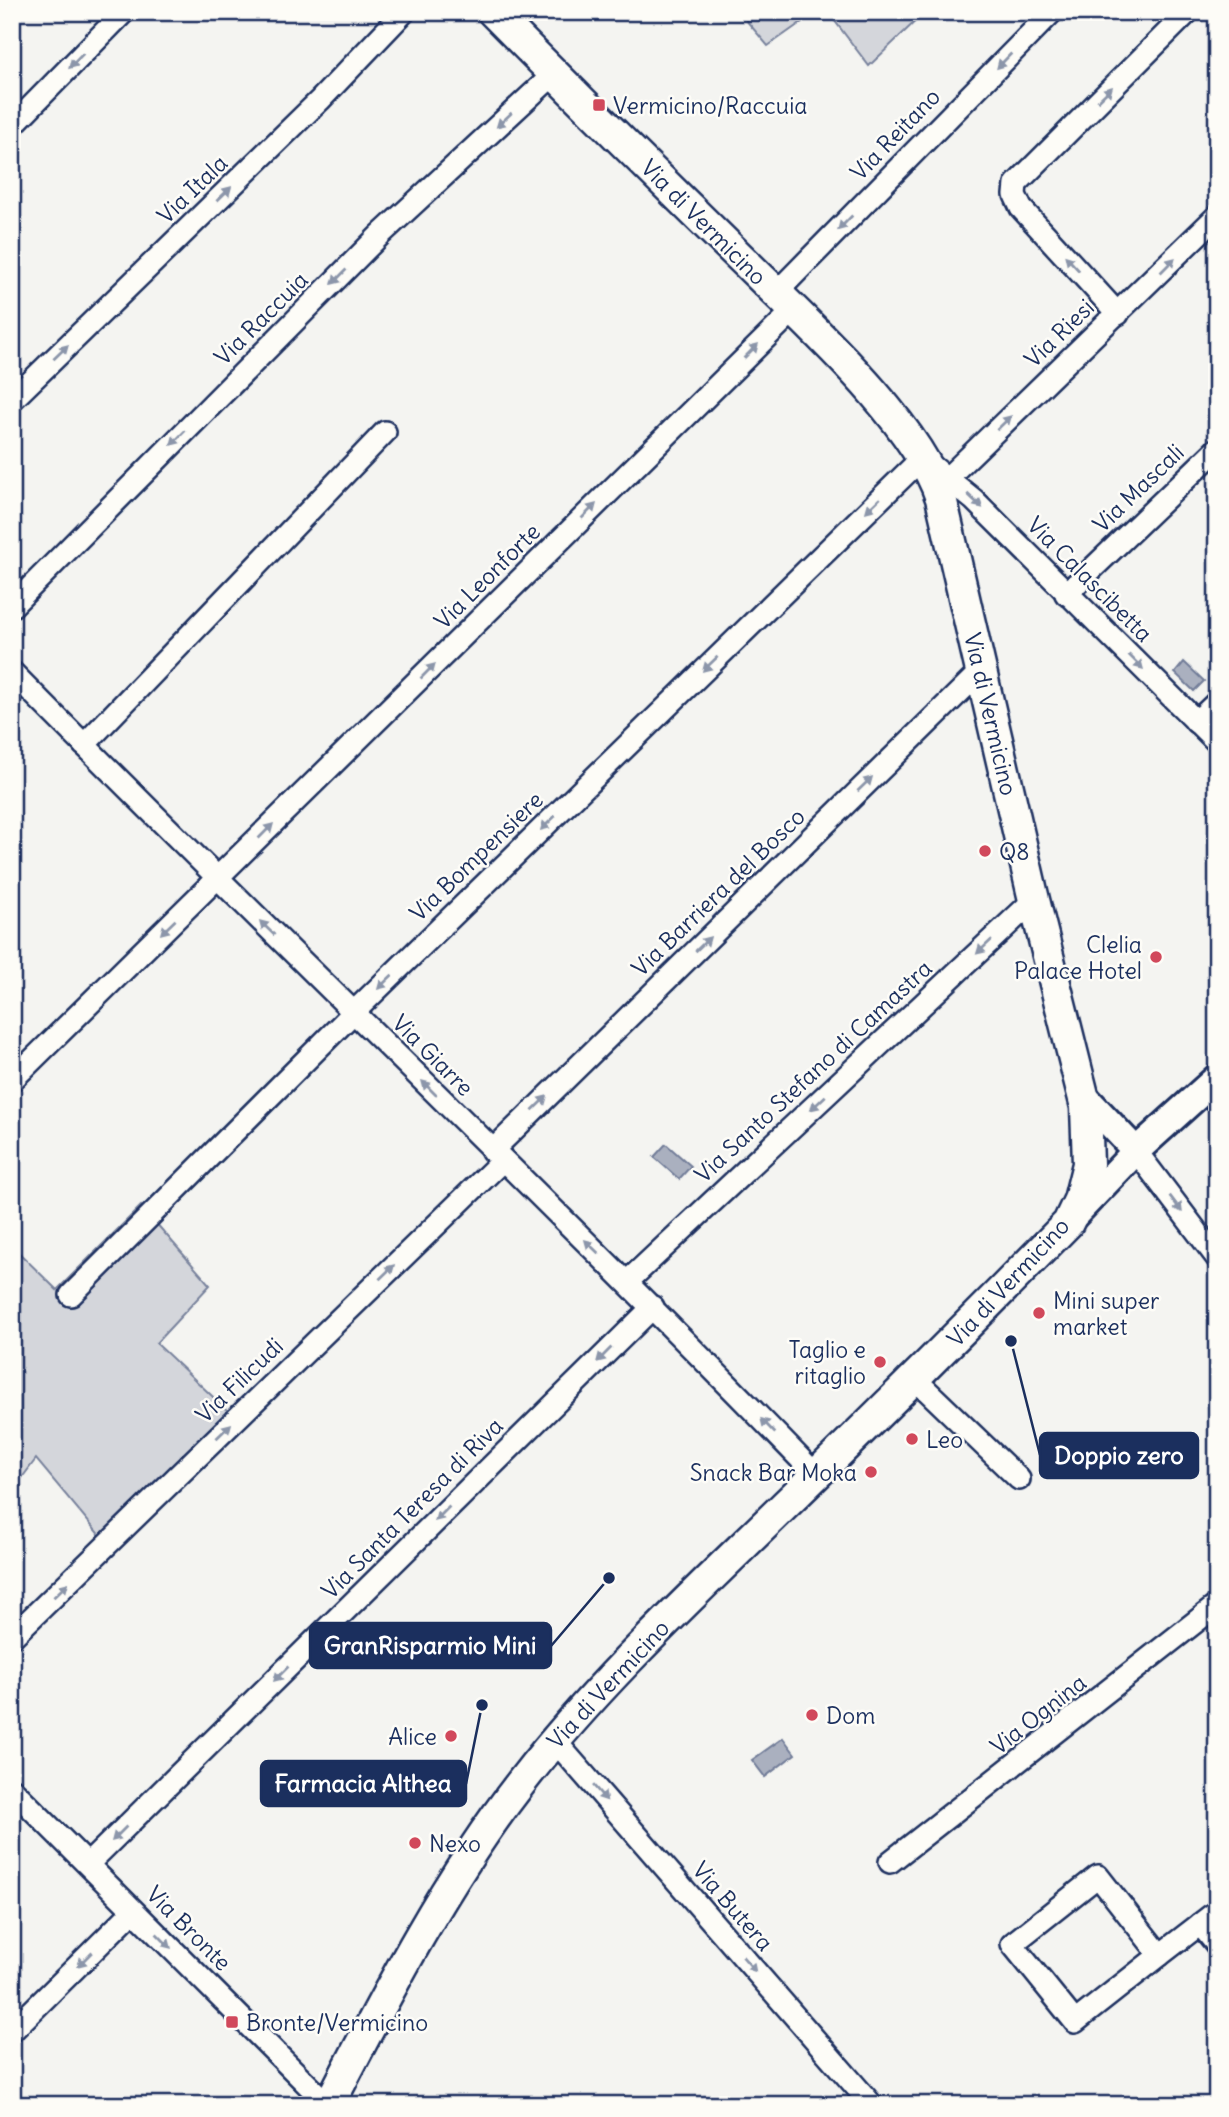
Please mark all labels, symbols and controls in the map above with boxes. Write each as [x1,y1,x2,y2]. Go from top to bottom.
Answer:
one-way arrow [69,52,85,69]
one-way arrow [996,53,1012,69]
street label: Via Reitano [844,82,946,186]
one-way arrow [1096,86,1112,103]
place label: Vermicino/Raccuia [613,91,808,120]
marker: Vermicino/Raccuia [591,97,607,113]
one-way arrow [495,112,513,128]
street label: Via Itala [151,148,233,230]
street label: Via di Vermicino [635,153,773,291]
one-way arrow [216,185,233,202]
one-way arrow [836,215,853,232]
one-way arrow [1064,255,1080,272]
one-way arrow [1159,256,1176,273]
street label: Via Raccuia [208,265,314,371]
one-way arrow [330,268,347,285]
street label: Via Riesi [1018,293,1100,373]
one-way arrow [743,343,760,360]
one-way arrow [52,345,69,361]
one-way arrow [995,415,1013,431]
one-way arrow [171,429,187,446]
street label: Via Mascali [1086,438,1190,538]
one-way arrow [966,493,984,509]
one-way arrow [865,497,882,514]
one-way arrow [581,503,598,520]
street label: Via Calascibetta [1021,510,1159,648]
street label: Via Leonforte [428,517,546,635]
street label: Via di Vermicino [958,630,1024,798]
one-way arrow [1127,653,1143,670]
one-way arrow [702,655,719,672]
one-way arrow [419,663,435,680]
one-way arrow [857,776,874,793]
street label: Via Bompensiere [403,785,549,927]
street label: Via Barriera del Bosco [625,802,811,982]
one-way arrow [539,814,556,831]
one-way arrow [257,823,273,840]
place label: Q8 [999,837,1030,866]
marker: Q8 [977,843,993,859]
one-way arrow [160,918,177,935]
one-way arrow [259,920,276,936]
place label: Clelia Palace Hotel [1014,930,1142,985]
one-way arrow [694,936,711,952]
one-way arrow [975,939,993,955]
marker: Clelia Palace Hotel [1148,949,1164,965]
street label: Via Santo Stefano di Camastra [688,953,938,1189]
one-way arrow [377,973,394,989]
street label: Via Giarre [386,1008,480,1102]
one-way arrow [421,1080,438,1096]
one-way arrow [532,1094,549,1111]
one-way arrow [810,1094,827,1110]
one-way arrow [1169,1195,1184,1213]
street label: Via di Vermicino [941,1211,1075,1353]
one-way arrow [584,1239,601,1255]
one-way arrow [378,1265,395,1281]
place label: Mini super market [1053,1286,1160,1341]
marker: Mini super market [1031,1305,1047,1321]
street label: Via Filicudi [189,1331,289,1429]
place label: Taglio e ritaglio [788,1335,866,1390]
one-way arrow [596,1346,613,1363]
marker: Taglio e ritaglio [872,1354,888,1370]
street label: Via Santa Teresa di Riva [315,1411,509,1605]
one-way arrow [760,1418,777,1435]
one-way arrow [215,1423,232,1439]
place label: Leo [926,1425,963,1454]
marker: Leo [904,1431,920,1447]
callout: Doppio zero [1040,1433,1198,1478]
text: Doppio zero [1054,1440,1184,1470]
place label: Snack Bar Moka [690,1458,857,1487]
marker: Snack Bar Moka [863,1464,879,1480]
one-way arrow [434,1506,451,1523]
one-way arrow [52,1582,69,1598]
street label: Via di Vermicino [541,1613,675,1755]
callout: GranRisparmio Mini [310,1623,551,1668]
text: GranRisparmio Mini [324,1630,536,1660]
one-way arrow [272,1666,289,1683]
street label: Via Ognina [984,1668,1092,1760]
place label: Dom [826,1701,875,1730]
marker: Dom [804,1707,820,1723]
place label: Alice [388,1722,437,1751]
marker: Alice [443,1728,459,1744]
callout: Farmacia Althea [261,1761,466,1806]
text: Farmacia Althea [275,1768,452,1798]
one-way arrow [592,1784,607,1801]
one-way arrow [111,1825,127,1842]
place label: Nexo [429,1829,481,1858]
marker: Nexo [407,1835,423,1851]
street label: Via Butera [686,1855,780,1957]
street label: Via Bronte [140,1879,238,1977]
one-way arrow [156,1933,173,1950]
one-way arrow [77,1950,94,1966]
one-way arrow [741,1955,757,1973]
place label: Bronte/Vermicino [246,2008,428,2037]
marker: Bronte/Vermicino [224,2014,240,2030]

